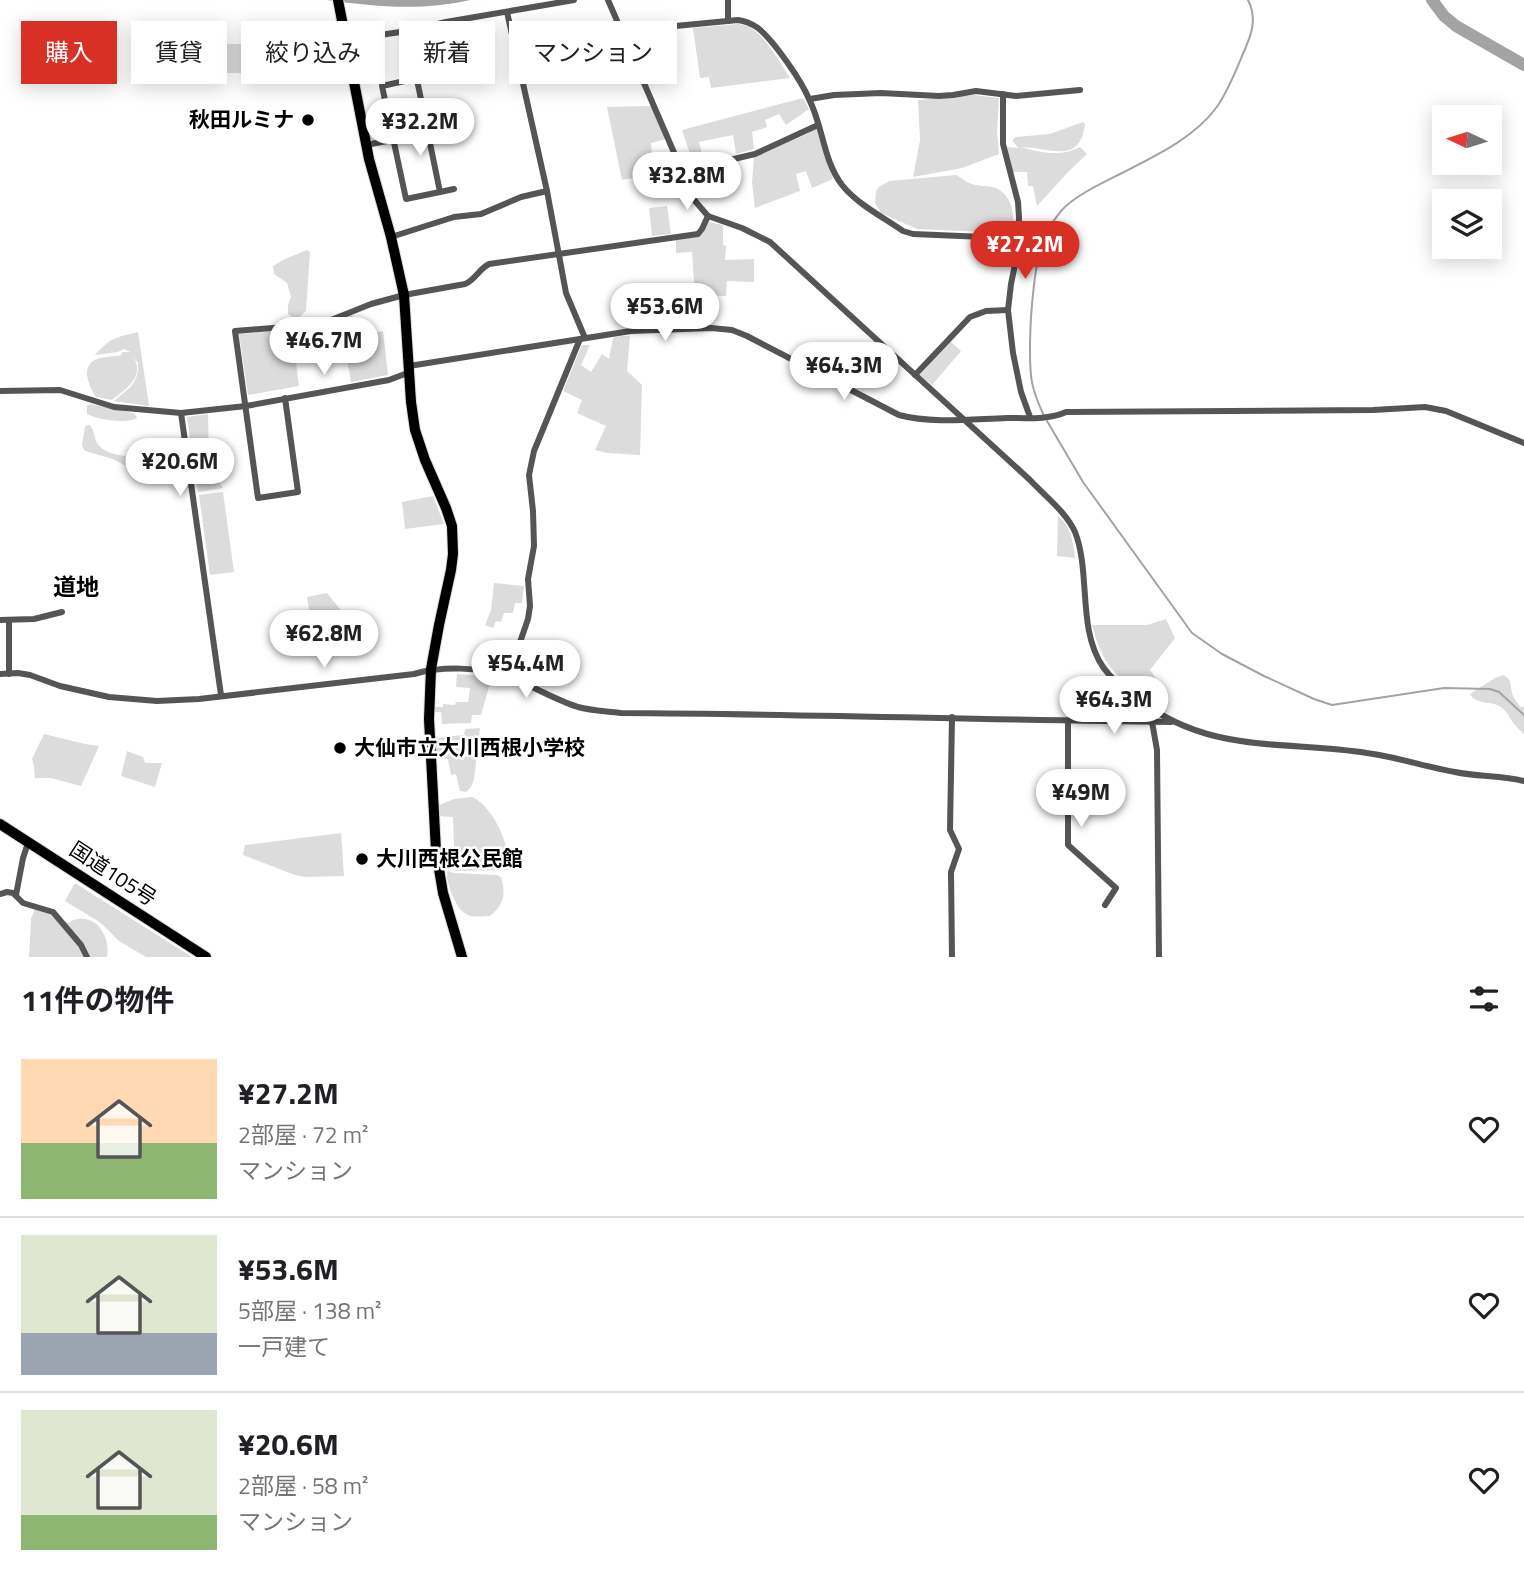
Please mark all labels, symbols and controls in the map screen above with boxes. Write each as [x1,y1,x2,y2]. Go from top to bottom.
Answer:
chip: 購入 [21,21,117,84]
chip: 賃貸 [131,21,227,84]
chip: 絞り込み [241,21,385,84]
chip: 新着 [399,21,495,84]
chip: マンション [509,21,677,84]
pin: ¥32.2M [363,99,477,158]
place label: 秋田ルミナ [189,103,294,135]
text: ¥32.2M [381,103,459,138]
north arrow [1432,105,1502,175]
map controls [1432,105,1502,259]
marker: 秋田ルミナ [300,112,316,128]
pin: ¥32.8M [630,152,744,212]
text: ¥32.8M [648,157,726,192]
button: layers [1432,189,1502,259]
pin: ¥27.2M [968,222,1082,281]
text: ¥27.2M [986,226,1064,261]
pin: ¥53.6M [608,284,722,343]
text: ¥53.6M [626,288,704,323]
pin: ¥46.7M [267,318,381,377]
text: ¥46.7M [285,322,363,357]
pin: ¥64.3M [787,342,901,402]
text: ¥64.3M [805,347,883,382]
pin: ¥20.6M [123,438,237,498]
text: ¥20.6M [141,443,219,478]
district label: 道地 [53,569,99,604]
pin: ¥62.8M [267,610,381,670]
text: ¥62.8M [285,615,363,650]
pin: ¥54.4M [469,640,583,700]
text: ¥54.4M [487,645,565,680]
pin: ¥64.3M [1057,676,1171,736]
text: ¥64.3M [1075,681,1153,716]
place label: 大仙市立大川西根小学校 [354,731,585,763]
marker: 大仙市立大川西根小学校 [332,740,348,756]
pin: ¥49M [1040,770,1122,829]
text: ¥49M [1052,774,1110,809]
street label: 国道105号 [64,833,163,913]
place label: 大川西根公民館 [376,842,523,874]
marker: 大川西根公民館 [354,851,370,867]
text: 11件の物件 [21,977,175,1023]
icon: filters [1465,980,1503,1018]
text: ¥27.2M [238,1070,339,1116]
icon: home [77,1087,161,1171]
icon: heart [1465,1110,1503,1148]
text: 2部屋 · 72 m² [238,1117,368,1152]
text: マンション [238,1153,353,1188]
text: ¥53.6M [238,1246,339,1292]
icon: home [77,1263,161,1347]
icon: heart [1465,1286,1503,1324]
text: 5部屋 · 138 m² [238,1293,381,1328]
text: 一戸建て [238,1329,330,1364]
text: ¥20.6M [238,1421,339,1467]
icon: home [77,1438,161,1522]
icon: heart [1465,1461,1503,1499]
text: 2部屋 · 58 m² [238,1468,368,1503]
text: マンション [238,1504,353,1539]

